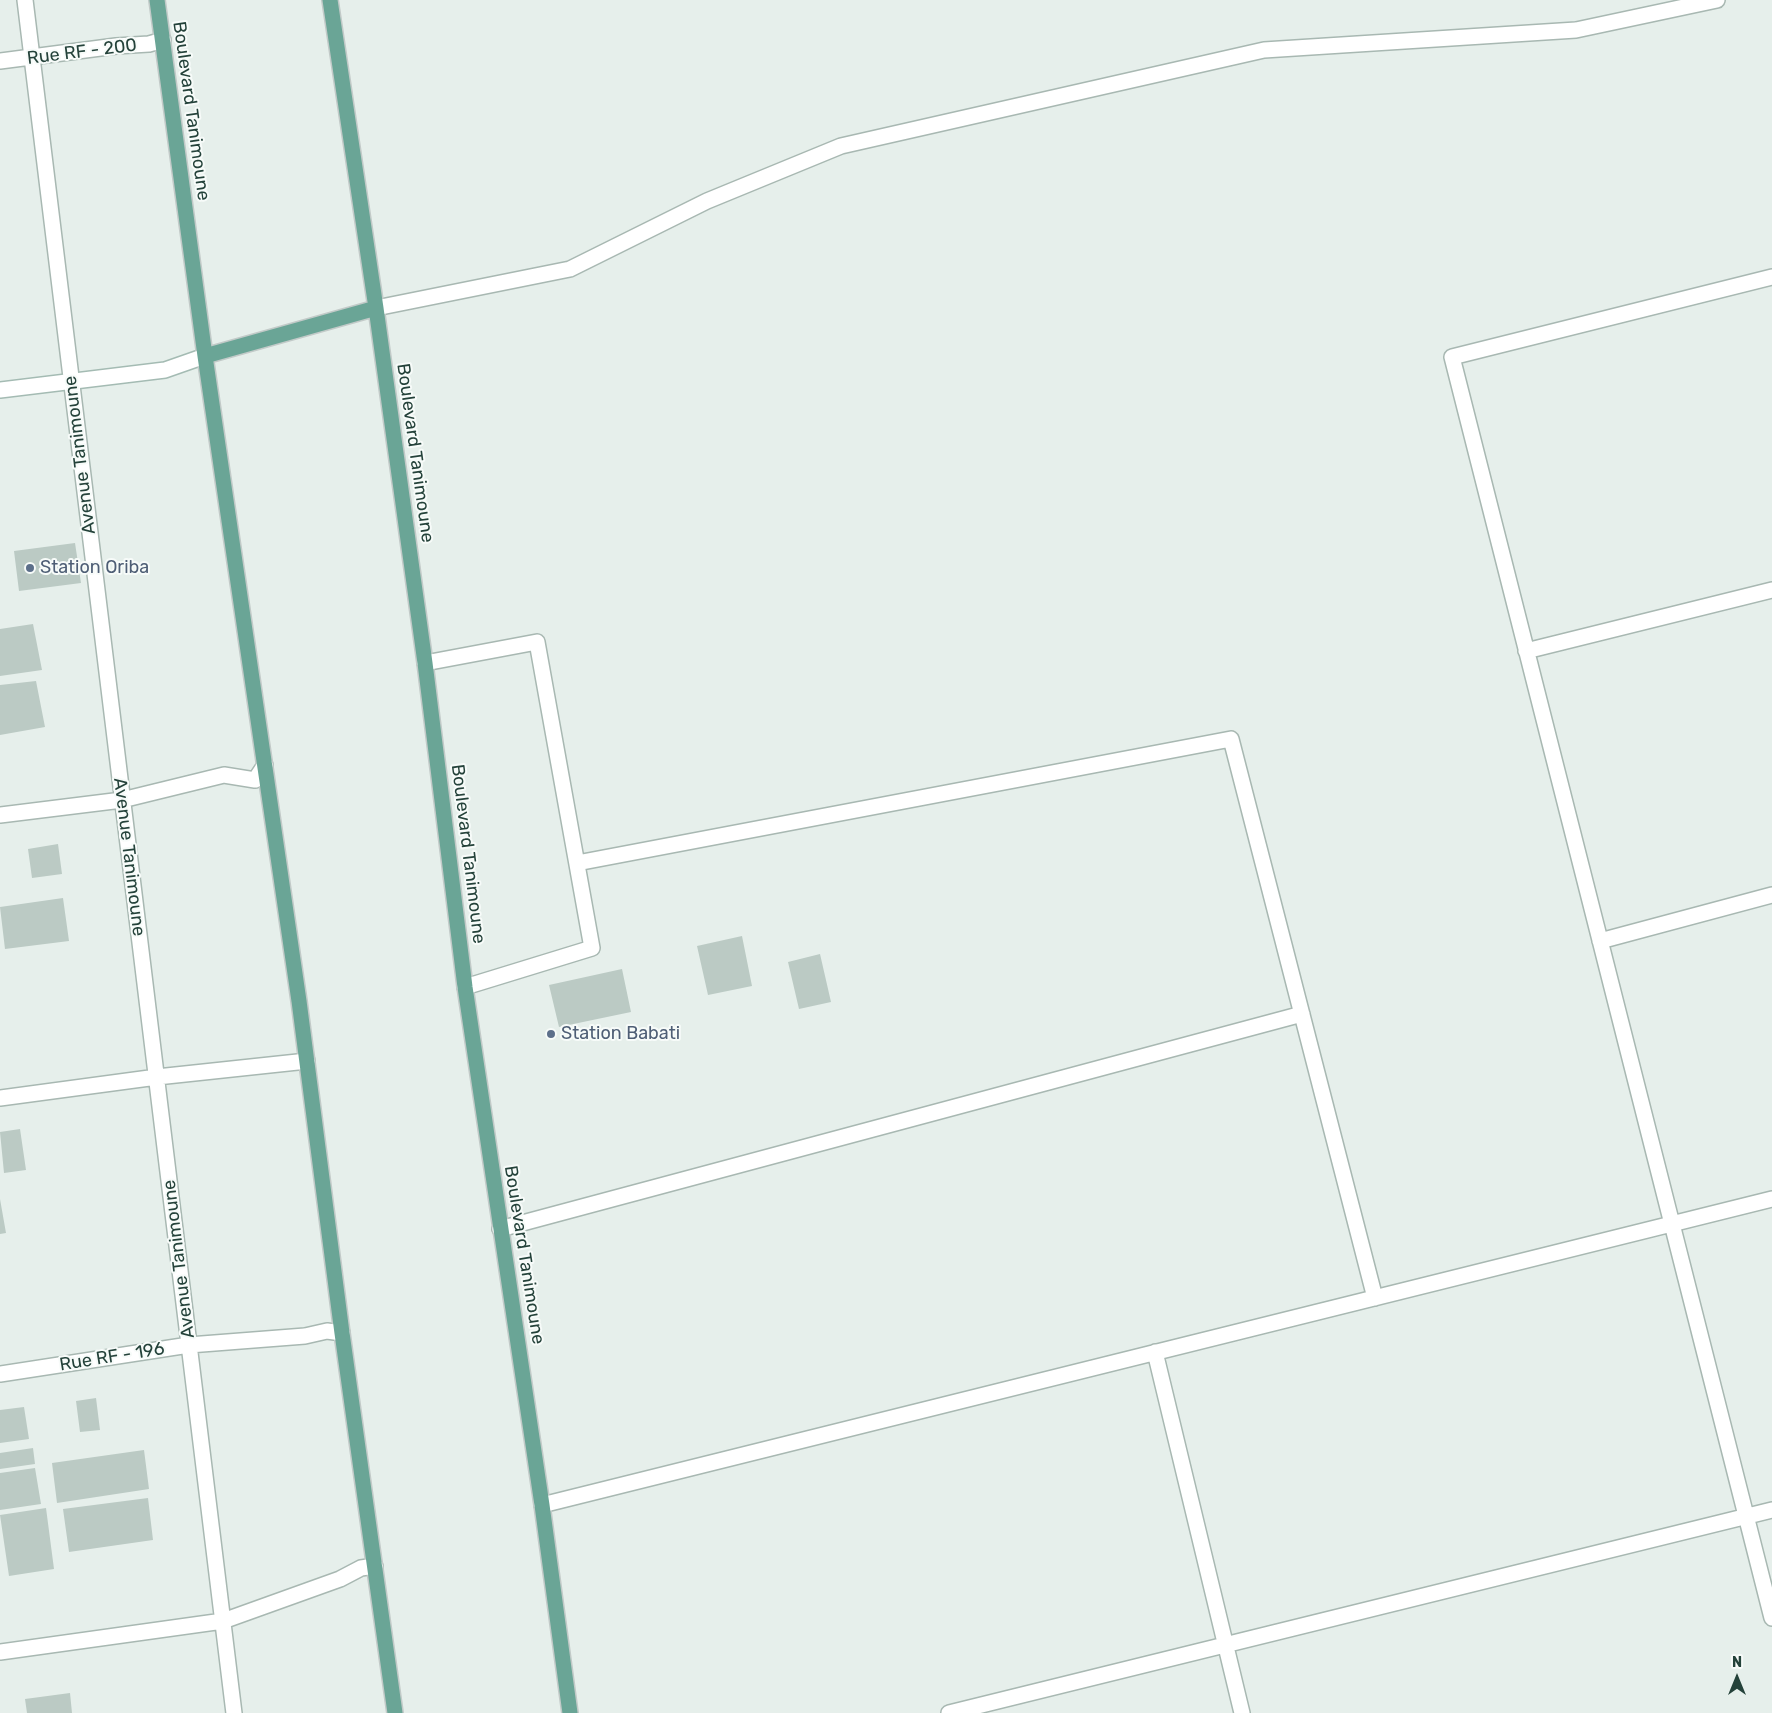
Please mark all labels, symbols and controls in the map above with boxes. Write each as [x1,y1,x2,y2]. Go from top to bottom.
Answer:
street label: Boulevard Tanimoune [168,20,214,202]
street label: Rue RF - 200 [26,35,138,69]
street label: Boulevard Tanimoune [392,362,438,544]
street label: Avenue Tanimoune [60,374,100,536]
place label: Station Oriba [40,557,149,579]
marker: Station Oriba [24,562,36,574]
street label: Boulevard Tanimoune [446,763,490,945]
street label: Avenue Tanimoune [109,776,149,938]
place label: Station Babati [561,1023,680,1045]
marker: Station Babati [545,1028,557,1040]
street label: Boulevard Tanimoune [499,1164,549,1346]
street label: Avenue Tanimoune [159,1178,199,1340]
street label: Rue RF - 196 [58,1338,166,1376]
north arrow [1712,1653,1762,1703]
text: N [1732,1654,1742,1671]

